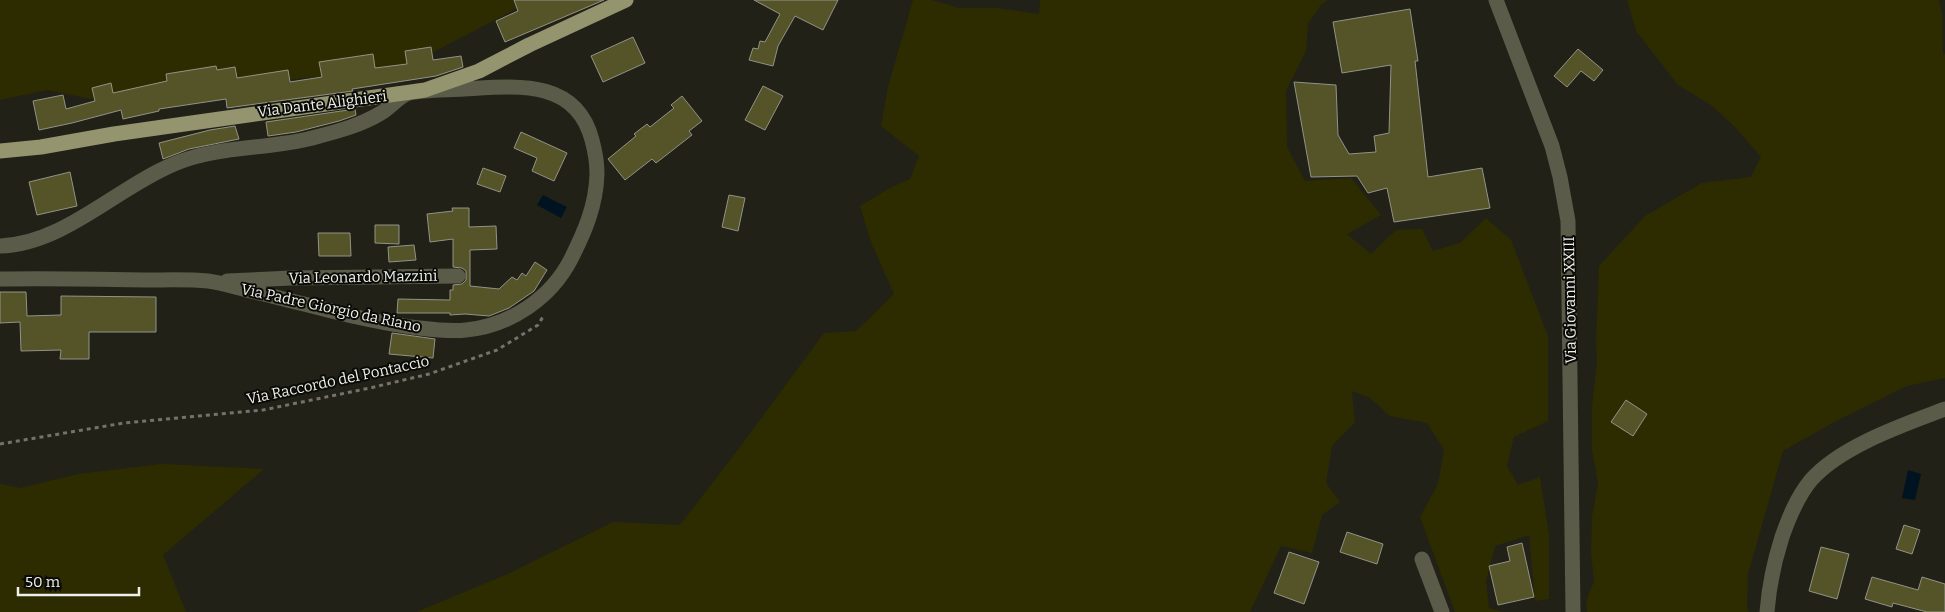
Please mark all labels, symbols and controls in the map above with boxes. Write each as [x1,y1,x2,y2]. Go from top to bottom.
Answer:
street label: Via Dante Alighieri [256,87,388,121]
street label: Via Giovanni XXIII [1560,236,1580,364]
street label: Via Leonardo Mazzini [288,267,438,287]
street label: Via Padre Giorgio da Riano [239,280,423,336]
street label: Via Raccordo del Pontaccio [245,352,431,408]
scale bar [18,564,139,596]
text: 50 m [25,573,61,591]

